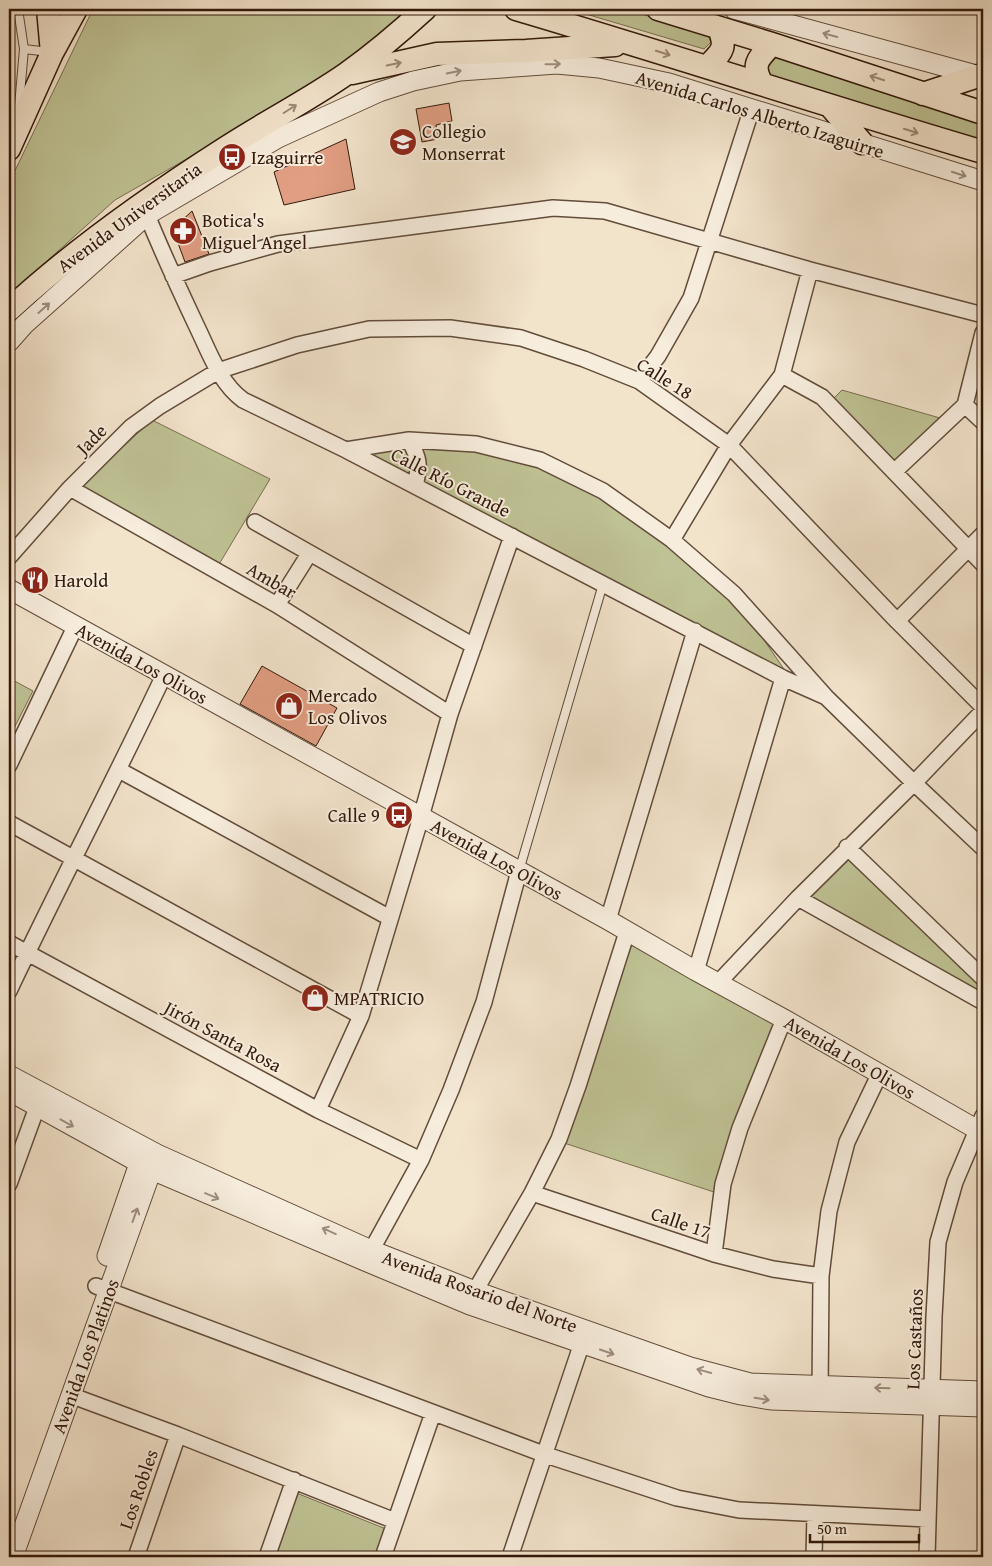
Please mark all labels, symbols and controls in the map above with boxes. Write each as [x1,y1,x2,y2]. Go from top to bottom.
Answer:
one-way arrow [822,30,838,39]
one-way arrow [655,48,671,58]
one-way arrow [385,58,401,68]
one-way arrow [544,59,560,69]
street label: Avenida Carlos Alberto Izaguirre [632,63,888,165]
one-way arrow [446,67,462,77]
one-way arrow [869,73,885,83]
one-way arrow [283,104,297,114]
place label: Collegio Monserrat [422,117,506,167]
one-way arrow [903,126,919,136]
school or university icon: Collegio Monserrat [388,127,418,157]
bus stop icon: Izaguirre [217,142,247,172]
place label: Izaguirre [251,143,324,171]
street label: Avenida Universitaria [51,155,207,279]
one-way arrow [951,169,967,179]
place label: Botica's Miguel Angel [202,206,307,256]
pharmacy icon: Botica's Miguel Angel [168,216,198,246]
one-way arrow [37,302,50,313]
street label: Calle 18 [632,350,698,406]
street label: Jade [68,417,113,462]
street label: Calle Río Grande [386,440,516,524]
street label: Ambar [242,554,302,606]
restaurant icon: Harold [20,565,50,595]
place label: Harold [54,566,109,594]
street label: Avenida Los Olivos [71,615,213,711]
place label: Mercado Los Olivos [308,681,387,731]
shop icon: Mercado Los Olivos [274,691,304,721]
bus stop icon: Calle 9 [384,800,414,830]
place label: Calle 9 [328,801,380,829]
street label: Avenida Los Olivos [426,811,568,907]
shop icon: MPATRICIO [300,983,330,1013]
place label: MPATRICIO [334,984,424,1012]
street label: Jirón Santa Rosa [157,992,287,1079]
street label: Avenida Los Olivos [779,1008,921,1106]
one-way arrow [59,1118,74,1128]
one-way arrow [204,1191,219,1201]
street label: Calle 17 [647,1199,715,1245]
one-way arrow [131,1208,140,1223]
one-way arrow [322,1225,337,1235]
street label: Avenida Rosario del Norte [378,1243,582,1339]
street label: Avenida Los Platinos [44,1275,126,1437]
street label: Los Castaños [898,1288,930,1390]
one-way arrow [599,1348,614,1357]
one-way arrow [696,1365,712,1375]
one-way arrow [874,1384,890,1393]
one-way arrow [754,1394,770,1404]
street label: Los Robles [111,1445,165,1533]
scale bar [810,1511,918,1543]
text: 50 m [817,1518,848,1539]

